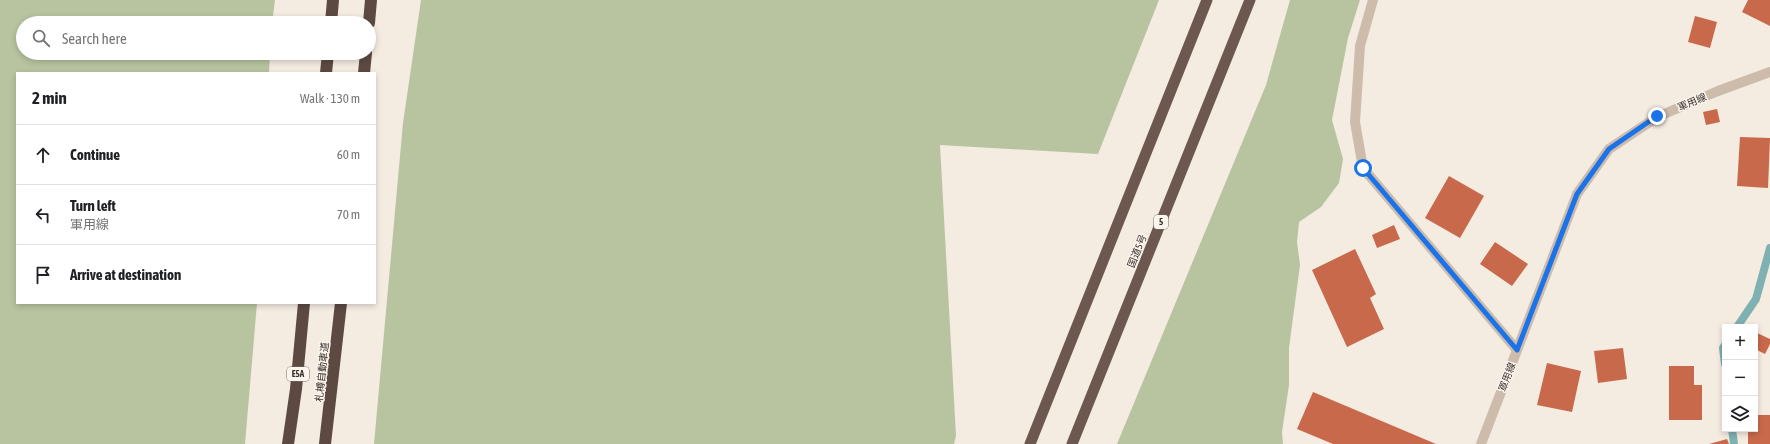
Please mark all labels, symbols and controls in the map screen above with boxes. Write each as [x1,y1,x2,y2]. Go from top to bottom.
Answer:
search box [16,16,376,60]
icon: search [30,27,52,49]
text: Search here [62,30,127,47]
text: 2 min [32,88,67,108]
text: Walk · 130 m [300,91,360,106]
street label: 軍用線 [1676,91,1708,113]
route end [1648,107,1666,125]
icon: ahead [32,144,54,166]
text: Continue [70,146,120,163]
text: 60 m [337,147,360,162]
route start [1354,159,1372,177]
text: Turn left [70,197,116,214]
icon: left [32,204,54,226]
text: 70 m [337,207,360,222]
road number: 5 [1154,215,1168,229]
text: 軍用線 [70,217,109,232]
street label: 国道5号 [1125,233,1149,269]
icon: arrive [32,264,54,286]
text: Arrive at destination [70,266,181,283]
map controls [1722,324,1758,432]
button: + [1722,324,1758,360]
street label: 札樽自動車道 [313,342,331,402]
button: − [1722,360,1758,396]
street label: 軍用線 [1496,361,1518,393]
road number: E5A [287,367,309,381]
button: layers [1722,396,1758,432]

